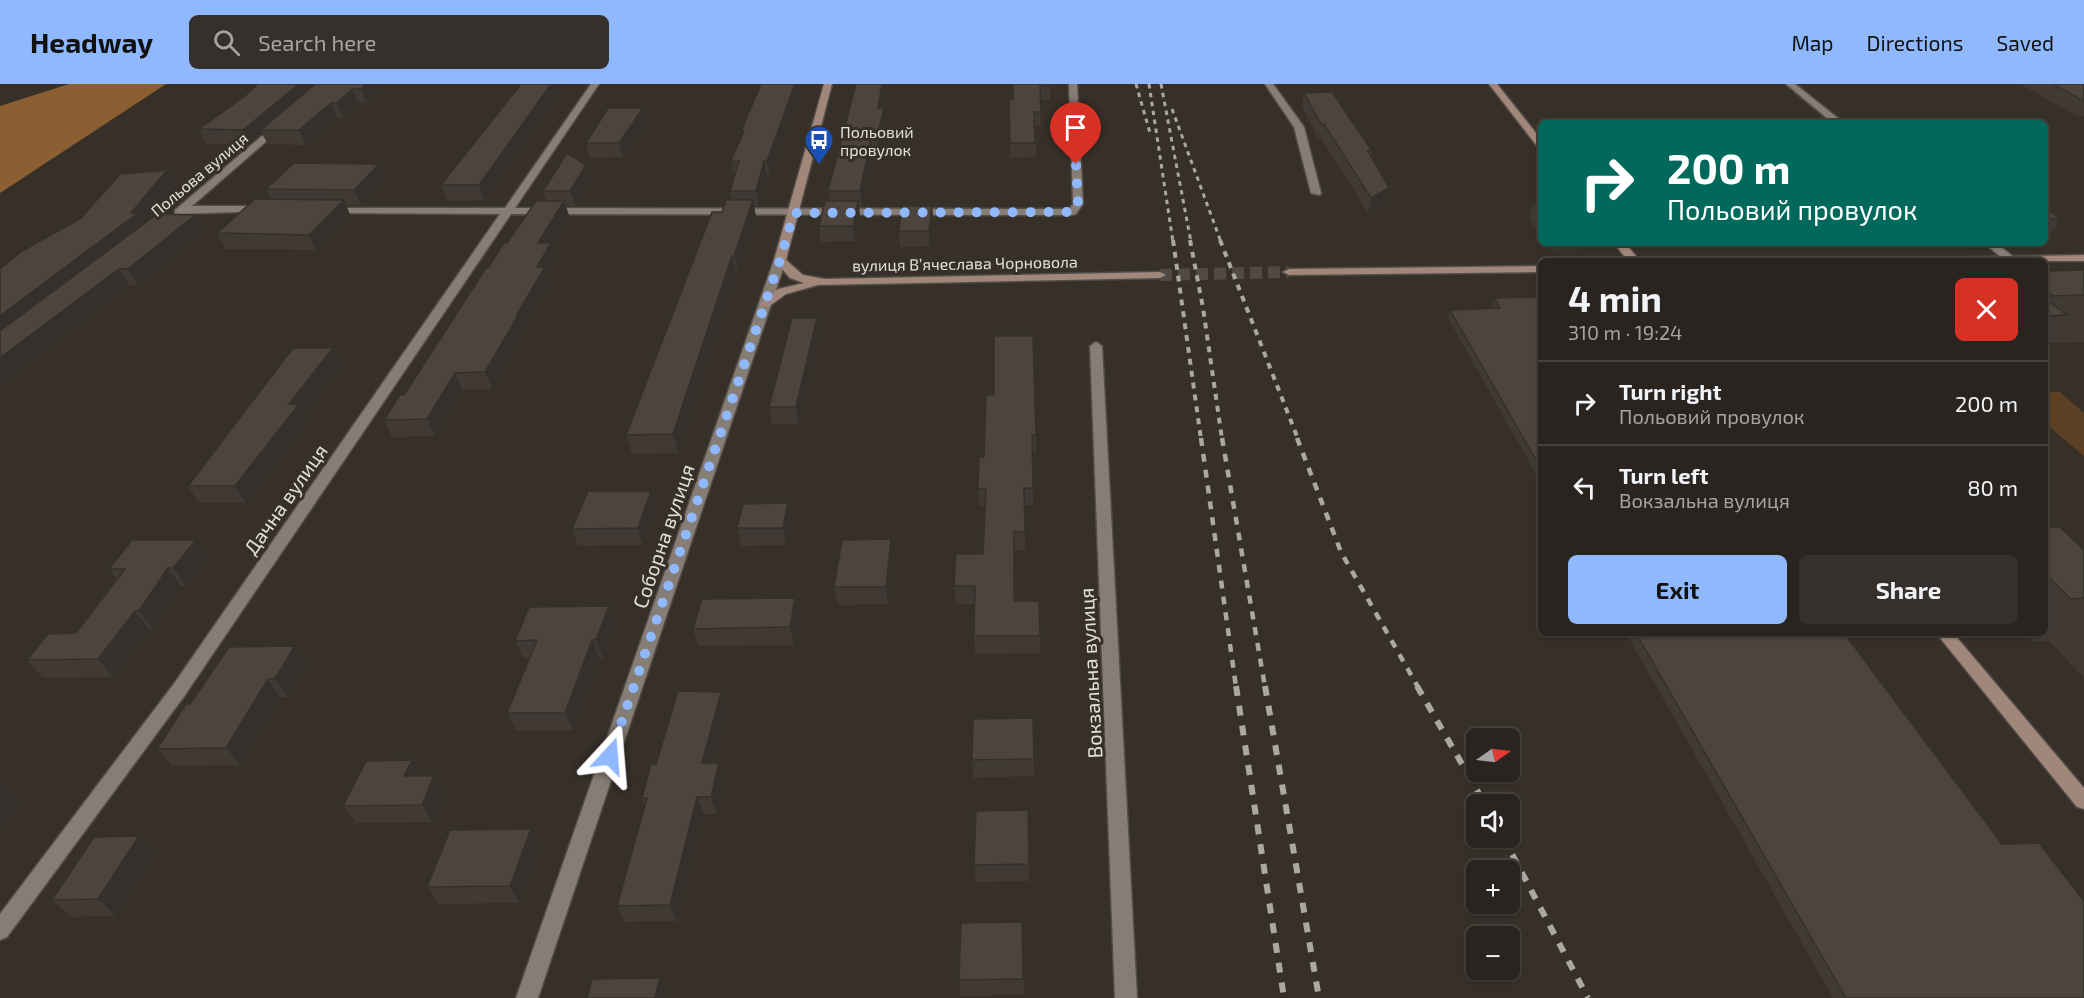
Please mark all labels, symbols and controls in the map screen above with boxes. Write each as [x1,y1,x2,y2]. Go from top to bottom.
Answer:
search box [189,15,609,69]
text: Headway [30,25,153,59]
icon: search [210,26,243,59]
text: Search here [258,29,376,55]
text: Map [1791,30,1834,55]
text: Directions [1867,30,1963,55]
text: Saved [1996,30,2054,55]
pin [1050,102,1101,164]
icon: arrive [1059,111,1092,144]
place label: Польовий провулок [840,122,914,160]
bus stop icon: Польовий провулок [803,124,835,166]
street label: Польова вулиця [147,128,252,221]
text: 200 m [1667,142,1790,192]
icon: right [1568,144,1646,222]
text: Польовий провулок [1667,193,1917,225]
street label: вулиця Вʼячеслава Чорновола [852,252,1078,275]
text: 4 min [1568,276,1662,319]
button: close [1955,278,2018,341]
text: 310 m · 19:24 [1568,320,1682,344]
text: Turn right [1619,378,1721,404]
icon: right [1568,387,1601,420]
text: 200 m [1955,390,2018,416]
text: Польовий провулок [1619,404,1805,428]
street label: Дачна вулиця [238,439,333,559]
street label: Соборна вулиця [627,461,700,612]
text: Turn left [1619,462,1708,488]
icon: left [1568,471,1601,504]
text: 80 m [1967,474,2018,500]
text: Вокзальна вулиця [1619,488,1790,512]
button: Exit [1568,555,1787,624]
button: Share [1799,555,2018,624]
street label: Вокзальна вулиця [1074,587,1107,759]
position arrow [578,724,642,788]
north arrow [1466,728,1520,782]
map controls [1466,728,1520,980]
button: sound [1466,794,1520,848]
button: + [1466,860,1520,914]
button: − [1466,926,1520,980]

